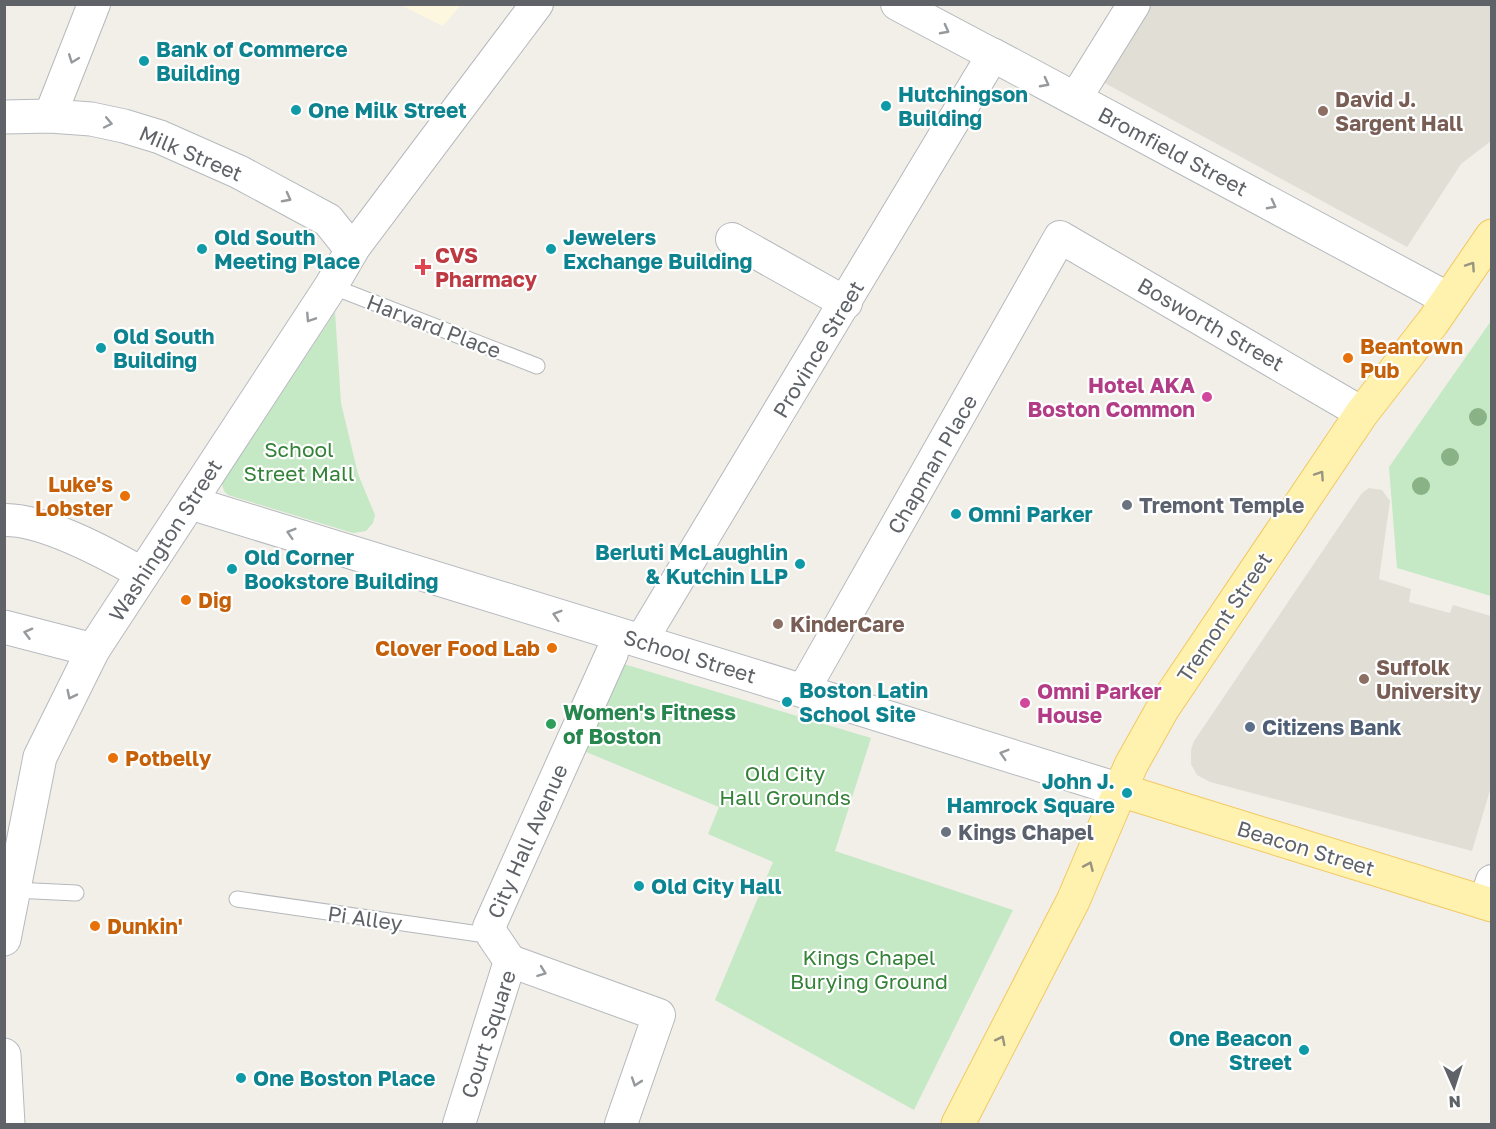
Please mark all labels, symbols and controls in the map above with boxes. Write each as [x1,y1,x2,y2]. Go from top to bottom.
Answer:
one-way arrow [939,23,949,34]
place label: Bank of Commerce Building [156,36,348,86]
one-way arrow [67,53,80,64]
marker: Bank of Commerce Building [137,54,151,68]
one-way arrow [1039,76,1049,87]
place label: Hutchingson Building [898,81,1028,131]
place label: David J. Sargent Hall [1335,86,1463,136]
place label: One Milk Street [308,97,467,123]
marker: Hutchingson Building [879,99,893,113]
street label: Bromfield Street [1094,101,1252,201]
marker: One Milk Street [289,103,303,117]
marker: David J. Sargent Hall [1316,104,1330,118]
one-way arrow [103,116,113,129]
street label: Milk Street [135,120,247,186]
one-way arrow [281,191,292,202]
one-way arrow [1266,197,1277,209]
place label: Old South Meeting Place [214,224,360,274]
place label: Jewelers Exchange Building [563,224,752,274]
marker: Old South Meeting Place [195,242,209,256]
place label: CVS Pharmacy [435,242,537,292]
marker: Jewelers Exchange Building [544,242,558,256]
marker: CVS Pharmacy [416,260,430,274]
one-way arrow [1464,262,1475,273]
street label: Bosworth Street [1133,272,1289,376]
street label: Province Street [767,276,869,422]
street label: Harvard Place [363,288,505,364]
one-way arrow [306,312,318,322]
place label: Old South Building [113,323,215,373]
place label: Beantown Pub [1360,333,1463,383]
marker: Old South Building [94,341,108,355]
marker: Beantown Pub [1341,351,1355,365]
place label: Hotel AKA Boston Common [1027,372,1195,422]
street label: Chapman Place [882,390,982,538]
marker: Hotel AKA Boston Common [1200,390,1214,404]
park label: School Street Mall [244,436,354,486]
street label: Washington Street [103,454,227,626]
place label: Luke's Lobster [35,471,113,521]
one-way arrow [1313,471,1324,482]
marker: Luke's Lobster [118,489,132,503]
place label: Tremont Temple [1139,492,1304,518]
marker: Tremont Temple [1120,498,1134,512]
place label: Omni Parker [968,501,1093,527]
marker: Omni Parker [949,507,963,521]
one-way arrow [286,528,297,540]
place label: Berluti McLaughlin & Kutchin LLP [595,539,788,589]
place label: Old Corner Bookstore Building [244,544,439,594]
street label: Tremont Street [1171,547,1277,687]
marker: Berluti McLaughlin & Kutchin LLP [793,557,807,571]
marker: Old Corner Bookstore Building [225,562,239,576]
place label: Dig [198,587,232,613]
marker: Dig [179,593,193,607]
one-way arrow [552,610,563,623]
place label: KinderCare [790,611,905,637]
marker: KinderCare [771,617,785,631]
street label: School Street [621,624,759,688]
one-way arrow [24,628,34,640]
place label: Clover Food Lab [375,635,540,661]
marker: Clover Food Lab [545,641,559,655]
place label: Suffolk University [1376,654,1482,704]
marker: Suffolk University [1357,672,1371,686]
place label: Boston Latin School Site [799,677,928,727]
place label: Omni Parker House [1037,678,1162,728]
one-way arrow [66,688,78,699]
marker: Boston Latin School Site [780,695,794,709]
marker: Omni Parker House [1018,696,1032,710]
place label: Women's Fitness of Boston [563,699,736,749]
place label: Citizens Bank [1262,714,1401,740]
marker: Women's Fitness of Boston [544,717,558,731]
marker: Citizens Bank [1243,720,1257,734]
place label: Potbelly [125,745,212,771]
one-way arrow [999,749,1010,761]
marker: Potbelly [106,751,120,765]
street label: City Hall Avenue [481,760,573,922]
park label: Old City Hall Grounds [719,760,851,810]
place label: John J. Hamrock Square [947,768,1115,818]
marker: John J. Hamrock Square [1120,786,1134,800]
street label: Beacon Street [1234,815,1378,881]
place label: Kings Chapel [958,819,1094,845]
marker: Kings Chapel [939,825,953,839]
one-way arrow [1082,862,1094,873]
place label: Old City Hall [651,873,782,899]
marker: Old City Hall [632,879,646,893]
street label: Pi Alley [326,900,404,936]
place label: Dunkin' [107,913,183,939]
marker: Dunkin' [88,919,102,933]
park label: Kings Chapel Burying Ground [790,944,948,994]
one-way arrow [536,965,547,978]
street label: Court Square [455,967,521,1101]
place label: One Beacon Street [1169,1025,1292,1075]
one-way arrow [994,1036,1005,1046]
marker: One Beacon Street [1297,1043,1311,1057]
north arrow [1424,1057,1484,1117]
place label: One Boston Place [253,1065,435,1091]
marker: One Boston Place [234,1071,248,1085]
one-way arrow [631,1076,643,1087]
text: N [1448,1092,1461,1112]

